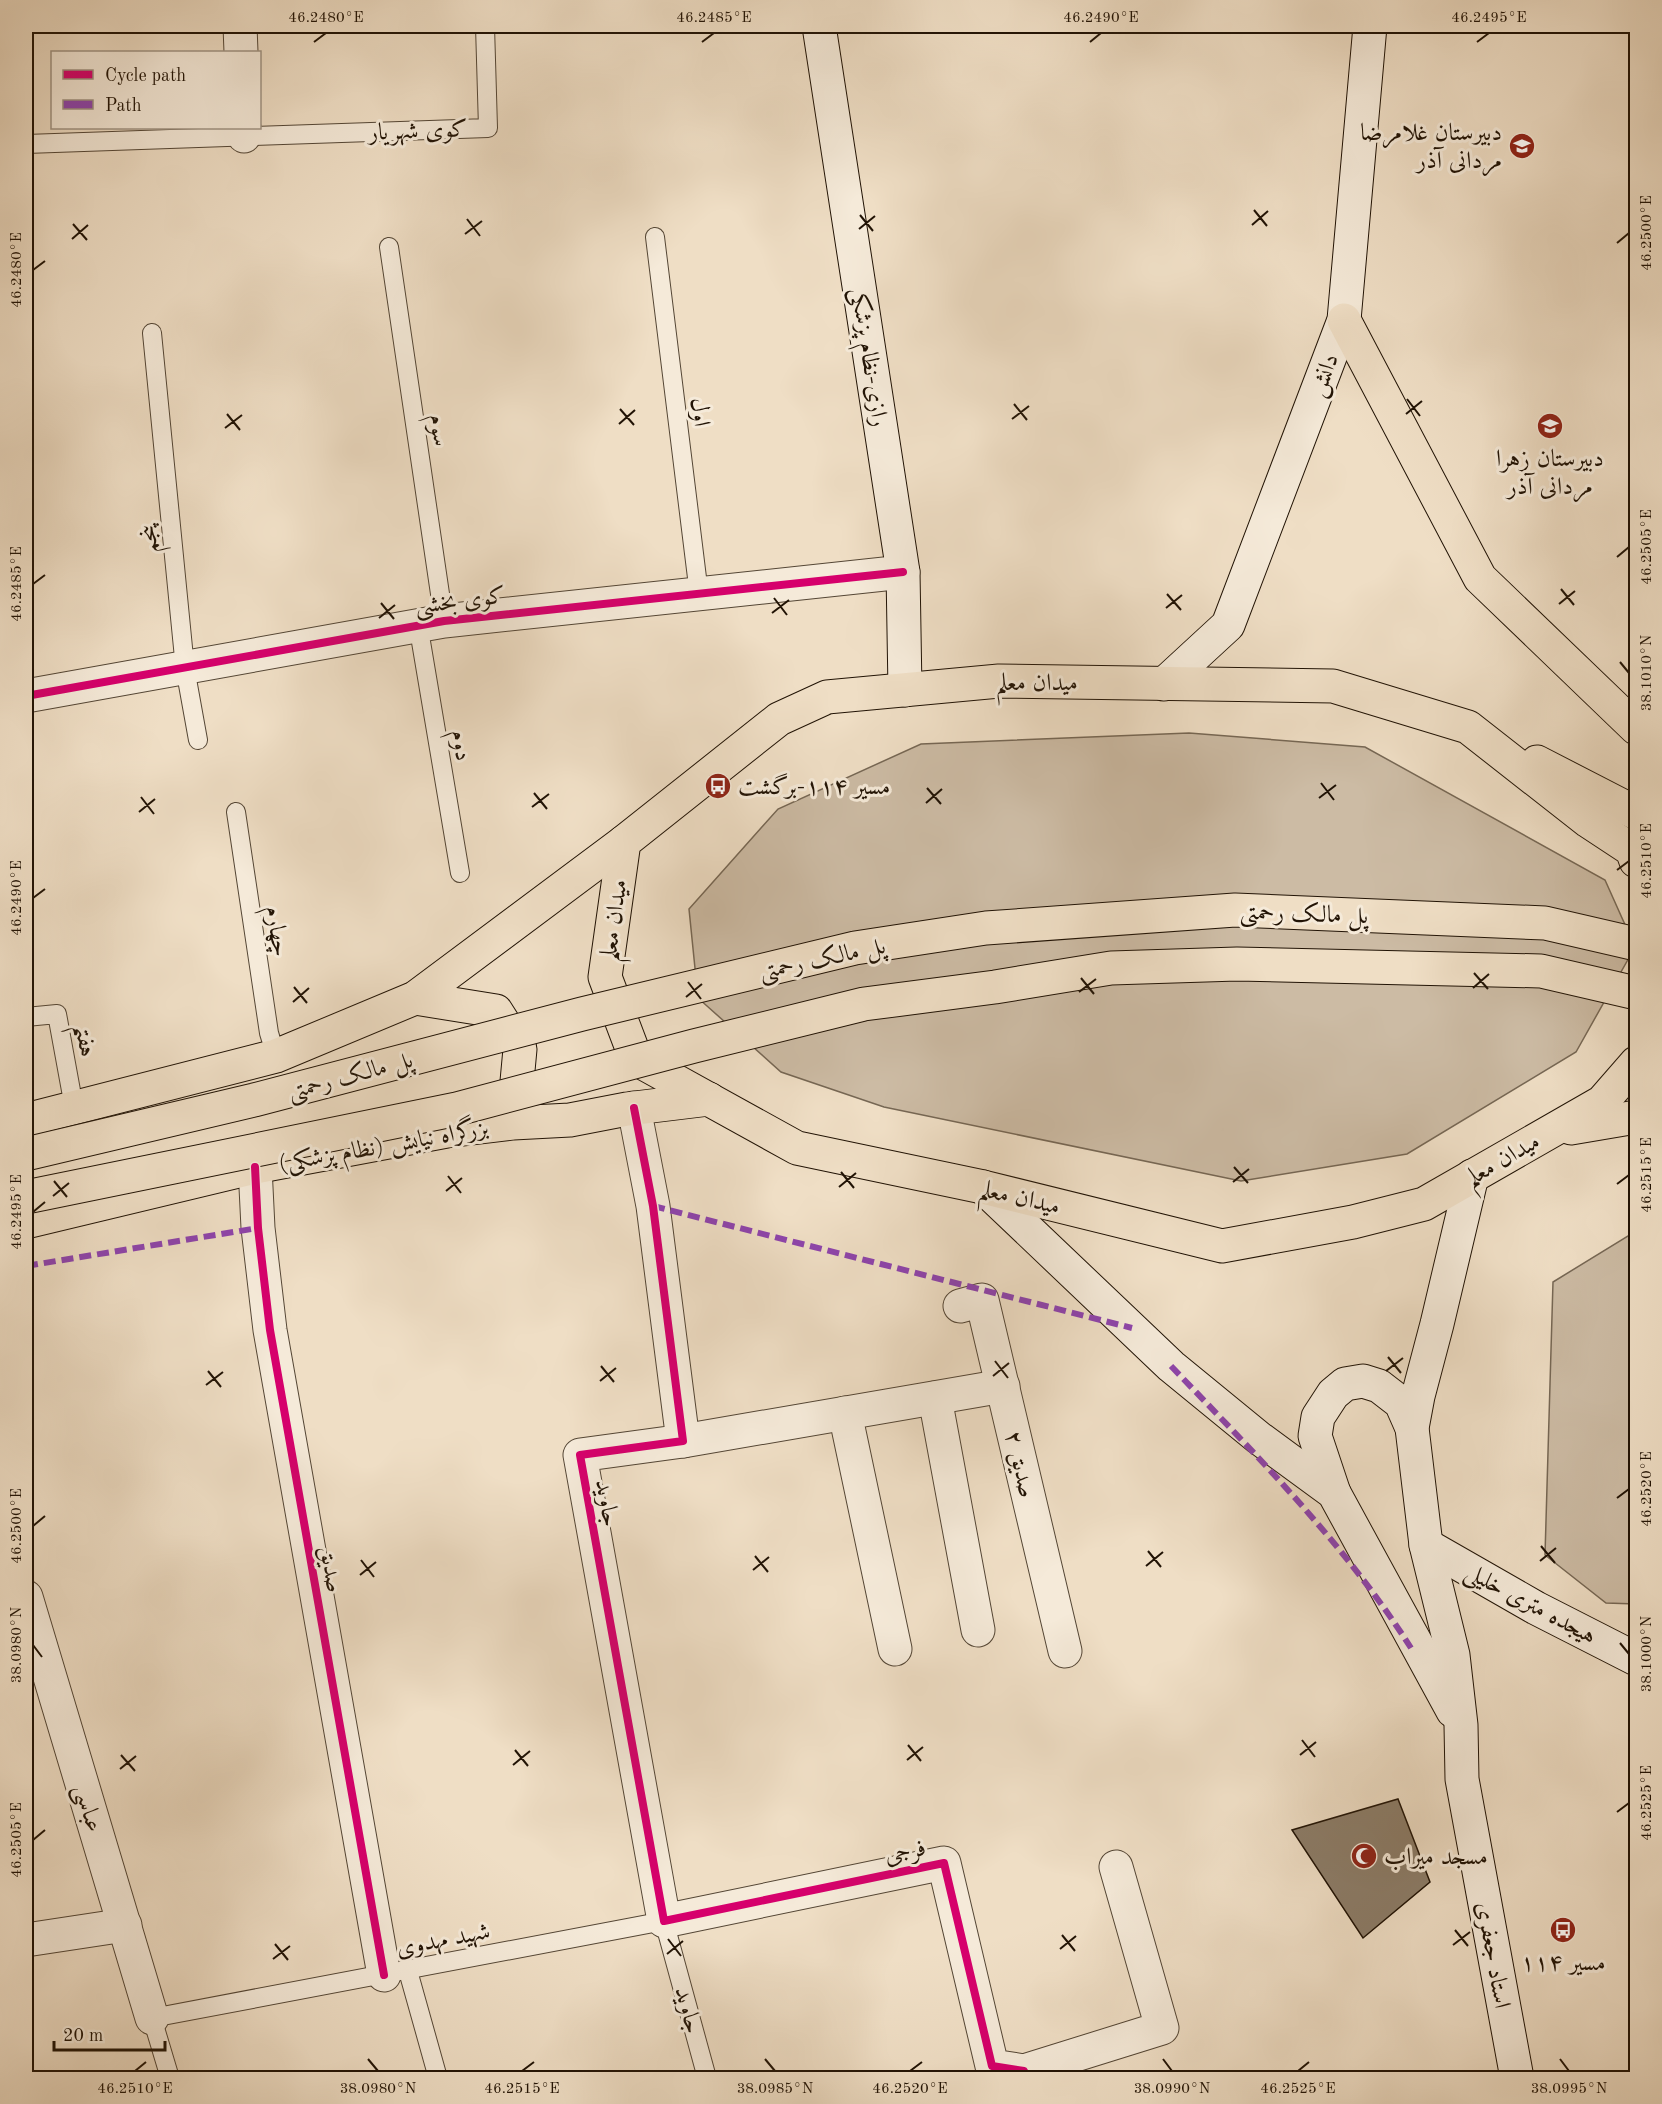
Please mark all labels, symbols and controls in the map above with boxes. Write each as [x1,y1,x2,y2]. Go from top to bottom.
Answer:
text: 46.2480°E [288,11,364,26]
text: 46.2485°E [676,11,752,26]
text: 46.2490°E [1063,11,1139,26]
text: 46.2495°E [1451,11,1527,26]
legend [51,51,261,129]
text: Cycle path [105,67,186,85]
text: Path [105,97,142,115]
street label: کوی شهریار [366,117,468,147]
place label: دبیرستان غلامرضا مردانی آذر [1360,122,1502,177]
school or university icon: دبیرستان غلامرضا مردانی آذر [1507,131,1537,161]
text: 46.2500°E [1640,195,1655,271]
text: 46.2480°E [10,232,25,308]
street label: رازی-نظام پزشکی [838,286,892,430]
street label: دانش [1306,351,1346,401]
street label: اول [685,396,713,428]
school or university icon: دبیرستان زهرا مردانی آذر [1535,411,1565,441]
street label: سوم [417,412,452,449]
place label: دبیرستان زهرا مردانی آذر [1496,448,1604,503]
text: 46.2505°E [1640,509,1655,585]
street label: پنجم [136,520,171,554]
text: 46.2485°E [10,546,25,622]
street label: کوی بخشی [413,584,507,622]
text: 38.1010°N [1640,634,1655,711]
street label: میدان معلم [996,671,1078,706]
street label: دوم [439,728,475,764]
bus stop icon: مسیر ۱۱۴-برگشت [703,771,733,801]
place label: مسیر ۱۱۴-برگشت [738,773,890,800]
text: 46.2510°E [1640,823,1655,899]
text: 46.2490°E [10,860,25,936]
street label: میدان معلم [596,878,642,964]
street label: پل مالک رحمتی [1239,899,1370,932]
street label: چهارم [253,904,292,959]
street label: پل مالک رحمتی [757,933,890,988]
street label: هفتم [59,1022,99,1061]
street label: پل مالک رحمتی [285,1046,418,1108]
street label: بزرگراه نیایش (نظام پزشکی) [275,1111,491,1184]
street label: میدان معلم [1461,1129,1549,1200]
text: 46.2515°E [1640,1137,1655,1213]
text: 46.2495°E [10,1174,25,1250]
street label: میدان معلم [975,1177,1062,1230]
street label: صدیق ۲ [999,1429,1038,1500]
text: 46.2520°E [1640,1451,1655,1527]
street label: جاوید [590,1478,622,1529]
text: 46.2500°E [10,1488,25,1564]
street label: صدیق [313,1544,346,1595]
street label: هیجده متری خلیلی [1459,1560,1600,1652]
text: 38.0980°N [10,1606,25,1683]
text: 38.1000°N [1640,1615,1655,1692]
text: 46.2525°E [1640,1765,1655,1841]
street label: عباسی [66,1782,106,1836]
text: 46.2505°E [10,1802,25,1878]
street label: فرجی [883,1837,928,1870]
mosque icon: مسجد میراب [1349,1841,1379,1871]
place label: مسجد میراب [1384,1846,1488,1871]
street label: استاد جعفری [1470,1900,1513,2011]
bus stop icon: مسیر ۱۱۴ [1548,1915,1578,1945]
street label: شهید مهدوی [394,1920,493,1963]
place label: مسیر ۱۱۴ [1521,1952,1606,1976]
street label: جاوید [669,1985,705,2036]
scale bar [54,2014,165,2052]
text: 20 m [63,2027,103,2045]
text: 46.2510°E [97,2082,173,2097]
text: 38.0980°N [340,2082,417,2097]
text: 46.2515°E [484,2082,560,2097]
text: 38.0985°N [737,2082,814,2097]
text: 46.2520°E [872,2082,948,2097]
text: 38.0990°N [1134,2082,1211,2097]
text: 46.2525°E [1260,2082,1336,2097]
text: 38.0995°N [1531,2082,1608,2097]

